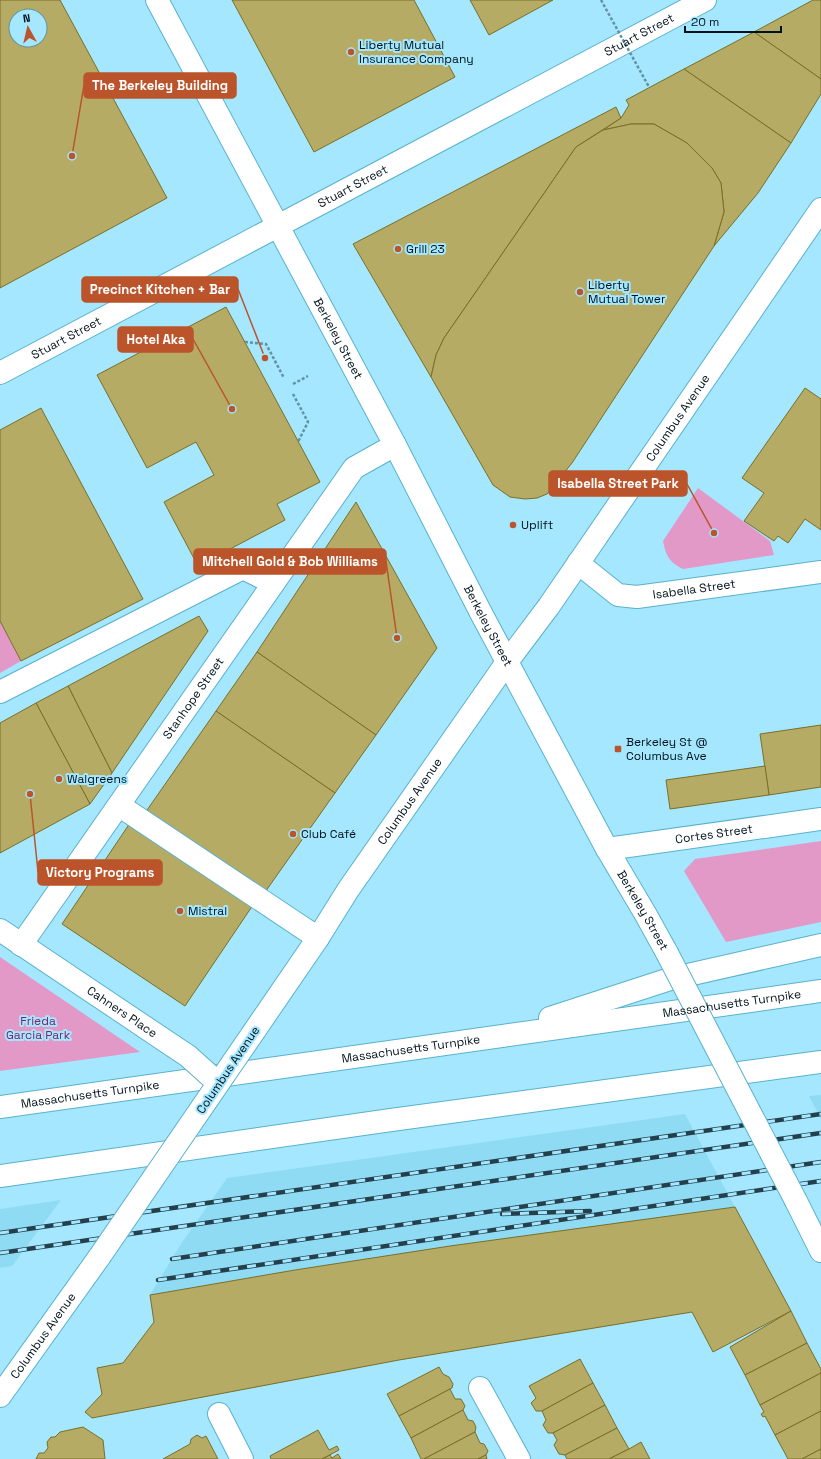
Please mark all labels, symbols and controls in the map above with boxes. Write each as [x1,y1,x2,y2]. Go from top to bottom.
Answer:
north arrow [8,8,48,48]
scale bar [685,8,781,34]
street label: Stuart Street [601,10,677,60]
text: N [22,11,31,26]
text: 20 m [691,14,719,30]
place label: Liberty Mutual Insurance Company [359,37,474,67]
marker: Liberty Mutual Insurance Company [346,47,356,57]
callout: The Berkeley Building [84,73,236,98]
text: The Berkeley Building [92,77,228,94]
street label: Stuart Street [315,161,390,211]
place label: Grill 23 [406,241,445,257]
marker: Grill 23 [393,244,403,254]
callout: Precinct Kitchen + Bar [82,277,238,302]
place label: Liberty Mutual Tower [588,277,666,307]
text: Precinct Kitchen + Bar [90,281,230,298]
marker: Liberty Mutual Tower [575,287,585,297]
street label: Berkeley Street [310,295,366,382]
street label: Stuart Street [29,313,104,363]
callout: Hotel Aka [118,327,193,352]
text: Hotel Aka [126,331,186,348]
street label: Columbus Avenue [642,371,713,465]
callout: Isabella Street Park [549,471,687,496]
text: Isabella Street Park [557,475,680,492]
place label: Uplift [521,517,553,533]
marker: Uplift [508,520,518,530]
callout: Mitchell Gold & Bob Williams [194,549,386,574]
text: Mitchell Gold & Bob Williams [202,553,378,570]
street label: Isabella Street [652,576,737,603]
street label: Berkeley Street [460,582,516,669]
street label: Stanhope Street [159,654,227,742]
place label: Berkeley St @ Columbus Ave [626,734,708,764]
marker: Berkeley St @ Columbus Ave [613,744,623,754]
street label: Columbus Avenue [374,755,446,848]
place label: Walgreens [67,771,127,787]
marker: Walgreens [54,774,64,784]
street label: Cortes Street [674,821,754,847]
place label: Club Café [301,826,356,842]
marker: Club Café [288,829,298,839]
callout: Victory Programs [38,860,162,885]
text: Victory Programs [46,864,154,881]
street label: Berkeley Street [613,867,672,953]
place label: Mistral [188,903,227,919]
marker: Mistral [175,906,185,916]
street label: Cahners Place [84,983,160,1041]
street label: Massachusetts Turnpike [661,986,802,1021]
park label: Frieda Garcia Park [6,1013,71,1043]
street label: Columbus Avenue [193,1023,263,1117]
street label: Massachusetts Turnpike [341,1031,481,1067]
street label: Massachusetts Turnpike [20,1077,160,1112]
street label: Columbus Avenue [7,1289,79,1382]

